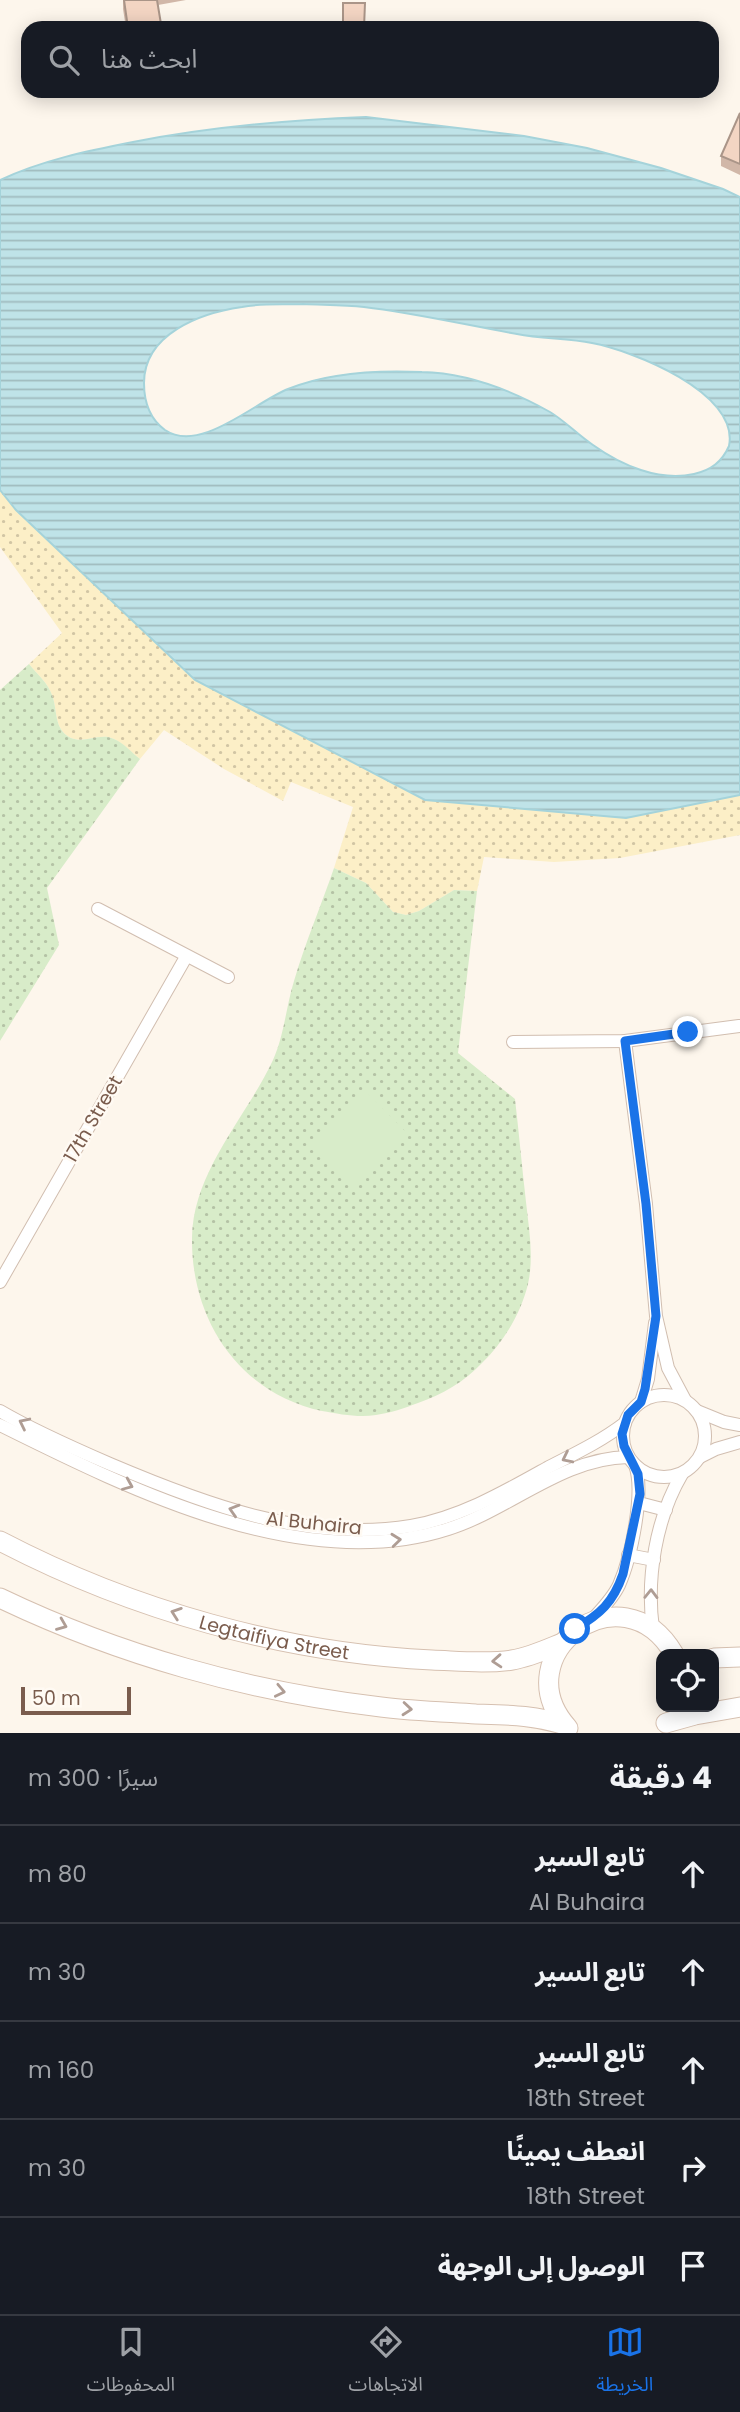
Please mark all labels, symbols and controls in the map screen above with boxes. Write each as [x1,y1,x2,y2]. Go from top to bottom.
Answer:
search box [21,21,719,98]
icon: search [45,41,83,79]
text: ابحث هنا [101,41,198,77]
route end [672,1016,703,1047]
street label: 17th Street [57,1071,129,1167]
one-way arrow [19,1418,31,1432]
one-way arrow [562,1450,574,1464]
one-way arrow [122,1477,134,1491]
one-way arrow [228,1504,240,1519]
street label: Al Buhaira [265,1505,363,1541]
one-way arrow [390,1532,402,1547]
one-way arrow [643,1589,658,1600]
one-way arrow [171,1607,183,1621]
street label: Legtaifiya Street [196,1608,351,1666]
route start [559,1613,590,1644]
one-way arrow [55,1617,68,1631]
map controls [656,1649,719,1712]
button: locate [656,1649,719,1712]
one-way arrow [491,1653,502,1668]
one-way arrow [274,1682,286,1697]
scale bar [21,1684,131,1716]
text: 50 m [32,1685,81,1712]
one-way arrow [402,1702,413,1717]
text: 4 دقيقة [610,1756,712,1799]
text: سيرًا · 300 m [28,1762,158,1794]
text: تابع السير [535,1839,645,1875]
icon: ahead [674,1855,712,1893]
text: 80 m [28,1858,87,1890]
text: Al Buhaira [529,1886,645,1918]
icon: ahead [674,1953,712,1991]
text: تابع السير [535,1954,645,1990]
text: 30 m [28,1956,86,1988]
text: تابع السير [535,2035,645,2071]
icon: ahead [674,2051,712,2089]
text: 160 m [28,2054,94,2086]
text: 18th Street [527,2082,645,2114]
text: انعطف يمينًا [507,2133,645,2169]
icon: right [674,2149,712,2187]
text: 30 m [28,2152,86,2184]
text: 18th Street [527,2180,645,2212]
icon: arrive [674,2247,712,2285]
text: الوصول إلى الوجهة [438,2248,645,2284]
tab: المحفوظات [87,2323,175,2405]
tab: الاتجاهات [349,2323,423,2405]
tab: الخريطة [596,2323,653,2405]

